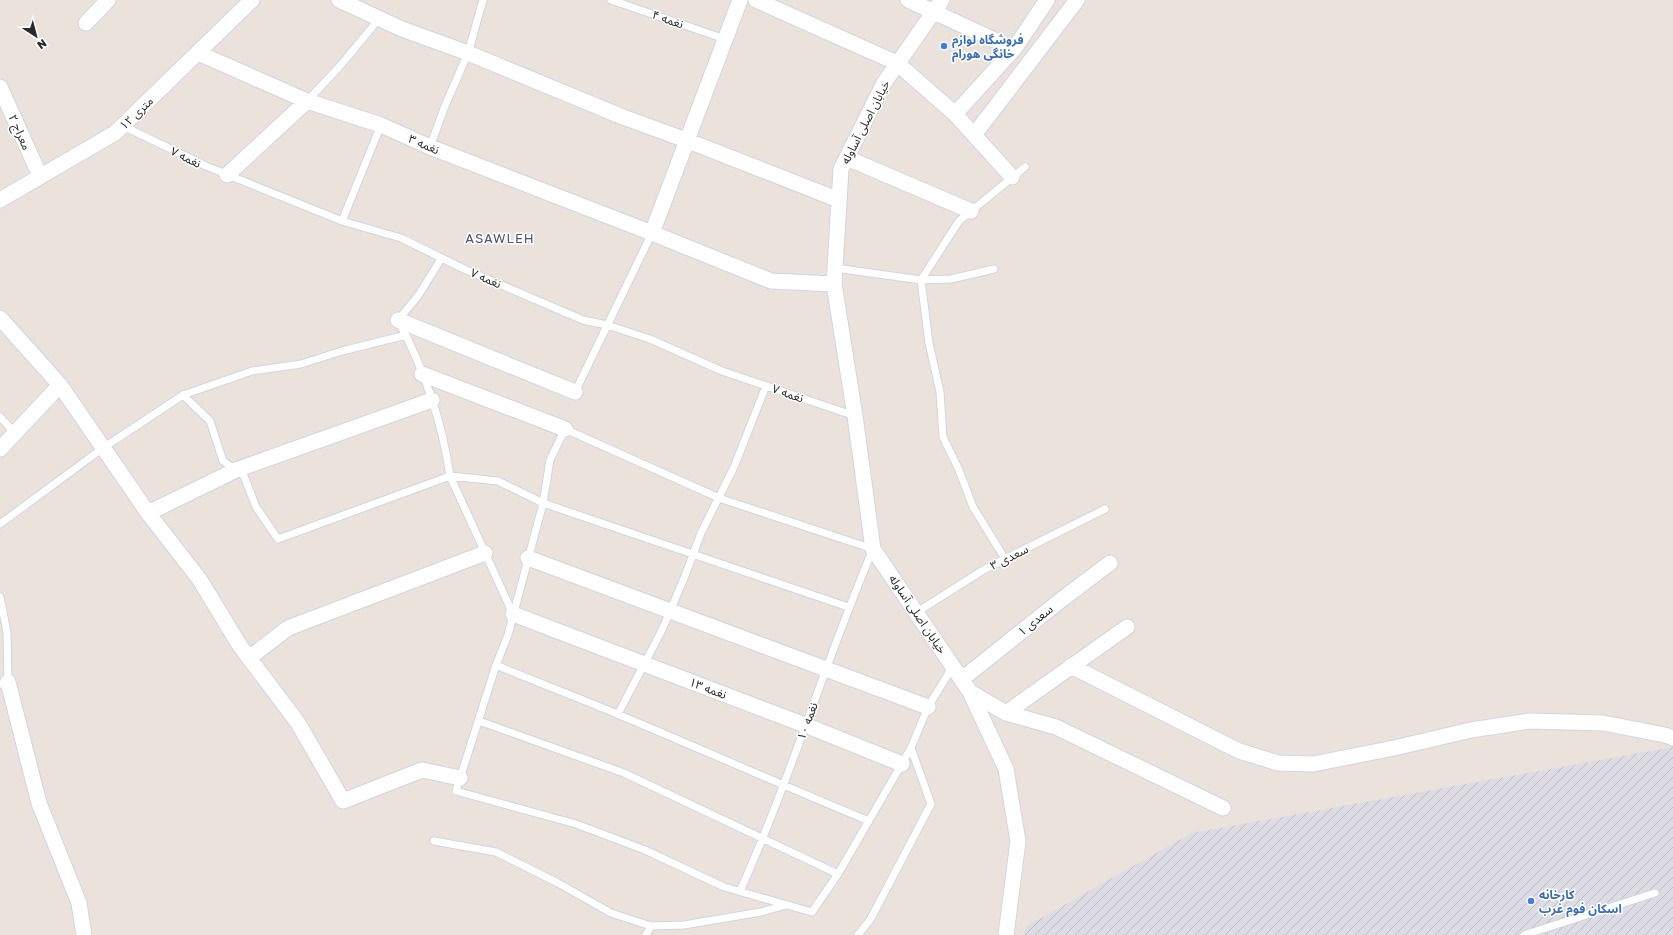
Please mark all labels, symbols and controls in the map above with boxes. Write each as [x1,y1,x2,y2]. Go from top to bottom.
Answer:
street label: نغمه ۴ [650,7,686,31]
north arrow [16,16,56,56]
place label: فروشگاه لوازم خانگی هورام [952,32,1024,63]
text: N [35,37,49,52]
marker: فروشگاه لوازم خانگی هورام [939,41,949,51]
street label: خیابان اصلی آساوله [837,78,893,166]
street label: ۱۲ متری [116,93,156,133]
street label: معراج ۲ [4,112,34,153]
street label: نغمه ۳ [406,131,442,157]
street label: نغمه ۷ [168,143,204,171]
district label: ASAWLEH [465,230,535,246]
street label: نغمه ۷ [468,265,504,291]
street label: نغمه ۷ [770,381,806,405]
street label: سعدی ۳ [987,541,1031,573]
street label: خیابان اصلی آساوله [886,572,950,656]
street label: سعدی ۱ [1014,601,1056,639]
street label: نغمه ۱۳ [687,674,729,702]
street label: نغمه ۱۰ [793,700,821,742]
place label: کارخانه اسکان فوم غرب [1539,887,1622,918]
marker: کارخانه اسکان فوم غرب [1526,896,1536,906]

